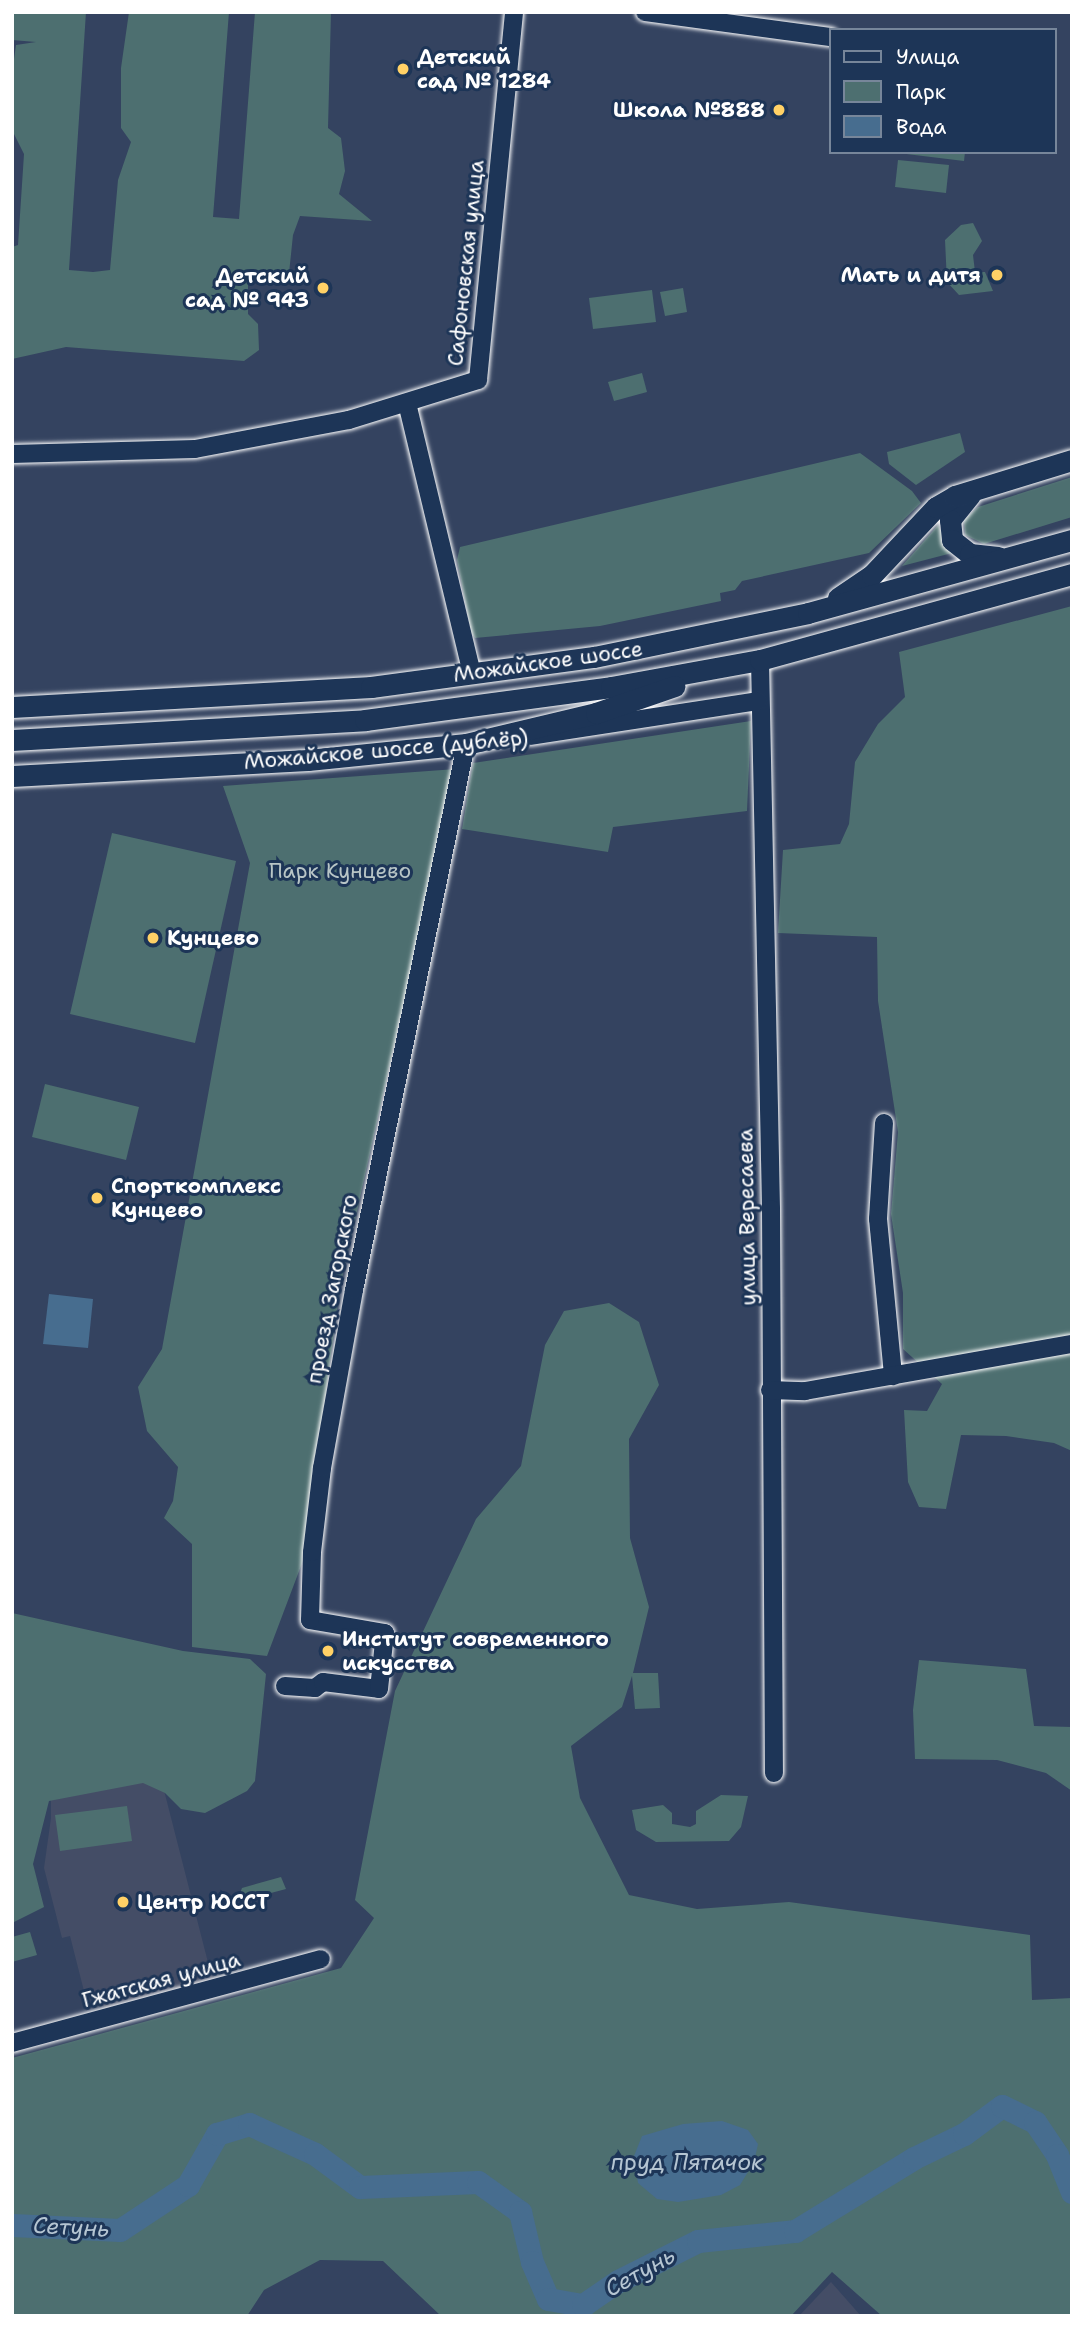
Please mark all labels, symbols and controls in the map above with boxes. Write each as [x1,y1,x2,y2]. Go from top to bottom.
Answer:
legend [828,28,1056,154]
text: Улица [896,43,959,71]
place label: Детский сад № 1284 [417,44,551,94]
marker: Детский сад № 1284 [395,61,411,77]
text: Парк [896,78,946,106]
place label: Школа №888 [613,97,765,123]
marker: Школа №888 [771,102,787,118]
text: Вода [896,113,946,141]
street label: Сафоновская улица [443,159,489,367]
place label: Мать и дитя [841,262,981,288]
place label: Детский сад № 943 [185,263,309,313]
marker: Мать и дитя [987,265,1007,285]
marker: Детский сад № 943 [315,280,331,296]
street label: Можайское шоссе [452,636,644,688]
street label: Можайское шоссе (дублёр) [243,725,529,775]
park label: Парк Кунцево [269,858,411,884]
place label: Кунцево [167,925,259,951]
marker: Кунцево [145,930,161,946]
street label: улица Вересаева [733,1128,761,1306]
place label: Спорткомплекс Кунцево [111,1173,281,1223]
marker: Спорткомплекс Кунцево [89,1190,105,1206]
street label: проезд Загорского [301,1192,363,1386]
place label: Институт современного искусства [342,1626,609,1676]
marker: Институт современного искусства [320,1643,336,1659]
place label: Центр ЮССТ [137,1889,269,1915]
marker: Центр ЮССТ [115,1894,131,1910]
street label: Гжатская улица [79,1947,243,2013]
water label: пруд Пятачок [611,2148,763,2176]
water label: Сетунь [32,2211,110,2243]
water label: Сетунь [600,2241,680,2303]

